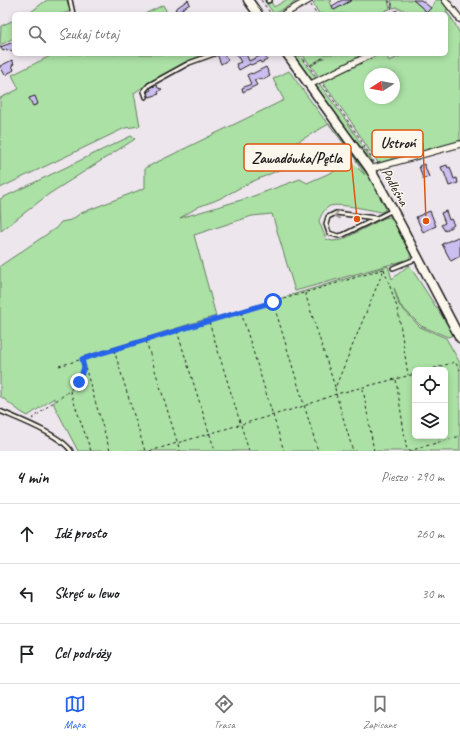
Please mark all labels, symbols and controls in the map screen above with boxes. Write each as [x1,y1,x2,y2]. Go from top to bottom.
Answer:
search box [12,12,448,56]
icon: search [26,23,48,45]
text: Szukaj tutaj [58,25,119,44]
north arrow [364,68,400,104]
callout: Ustroń [372,130,423,157]
text: Ustroń [380,134,417,153]
callout: Zawadówka/Pętla [244,144,351,171]
text: Zawadówka/Pętla [252,149,344,168]
street label: Podleśna [378,165,413,210]
one-way arrow [334,210,340,219]
route start [264,293,282,311]
map controls [412,367,448,439]
button: locate [412,367,448,403]
route end [70,373,88,391]
button: layers [412,403,448,439]
text: 4 min [16,467,49,488]
text: Pieszo · 290 m [381,469,444,485]
icon: ahead [16,523,38,545]
text: Idź prosto [54,524,107,543]
text: 260 m [416,526,444,542]
icon: left [16,583,38,605]
text: Skręć w lewo [54,584,119,603]
text: 30 m [422,586,444,602]
icon: arrive [16,643,38,665]
text: Cel podróży [54,644,110,663]
tab: Mapa [64,693,86,731]
tab: Trasa [213,693,235,731]
tab: Zapisane [363,693,396,731]

